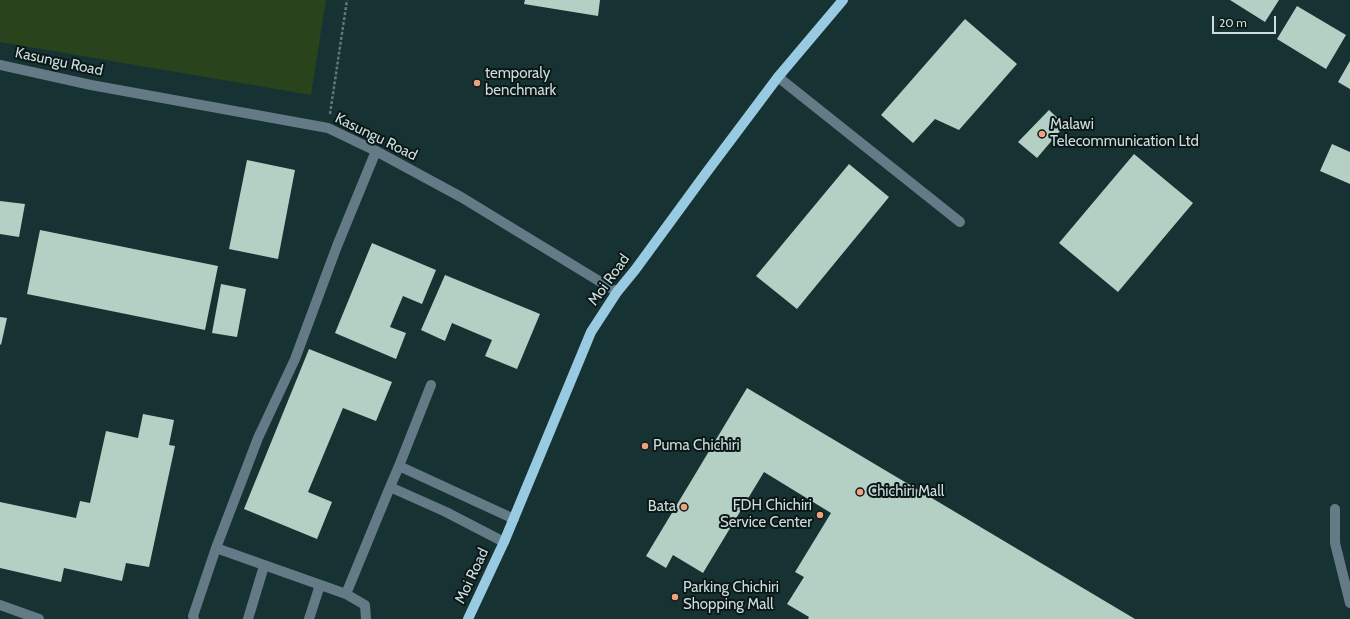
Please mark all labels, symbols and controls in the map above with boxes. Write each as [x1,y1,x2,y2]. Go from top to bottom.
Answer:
scale bar [1214,8,1278,34]
text: 20 m [1219,15,1247,30]
street label: Kasungu Road [13,44,105,80]
place label: temporaly benchmark [485,65,556,100]
marker: temporaly benchmark [472,78,482,88]
street label: Kasungu Road [332,109,420,165]
place label: Malawi Telecommunication Ltd [1050,116,1199,151]
marker: Malawi Telecommunication Ltd [1037,129,1047,139]
street label: Moi Road [584,251,634,309]
place label: Puma Chichiri [653,437,740,455]
marker: Puma Chichiri [640,441,650,451]
place label: Chichiri Mall [868,483,944,501]
marker: Chichiri Mall [855,487,865,497]
place label: FDH Chichiri Service Center [720,497,812,532]
place label: Bata [648,498,676,516]
marker: Bata [679,502,689,512]
marker: FDH Chichiri Service Center [815,510,825,520]
street label: Moi Road [451,545,493,607]
place label: Parking Chichiri Shopping Mall [683,579,779,614]
marker: Parking Chichiri Shopping Mall [670,592,680,602]

